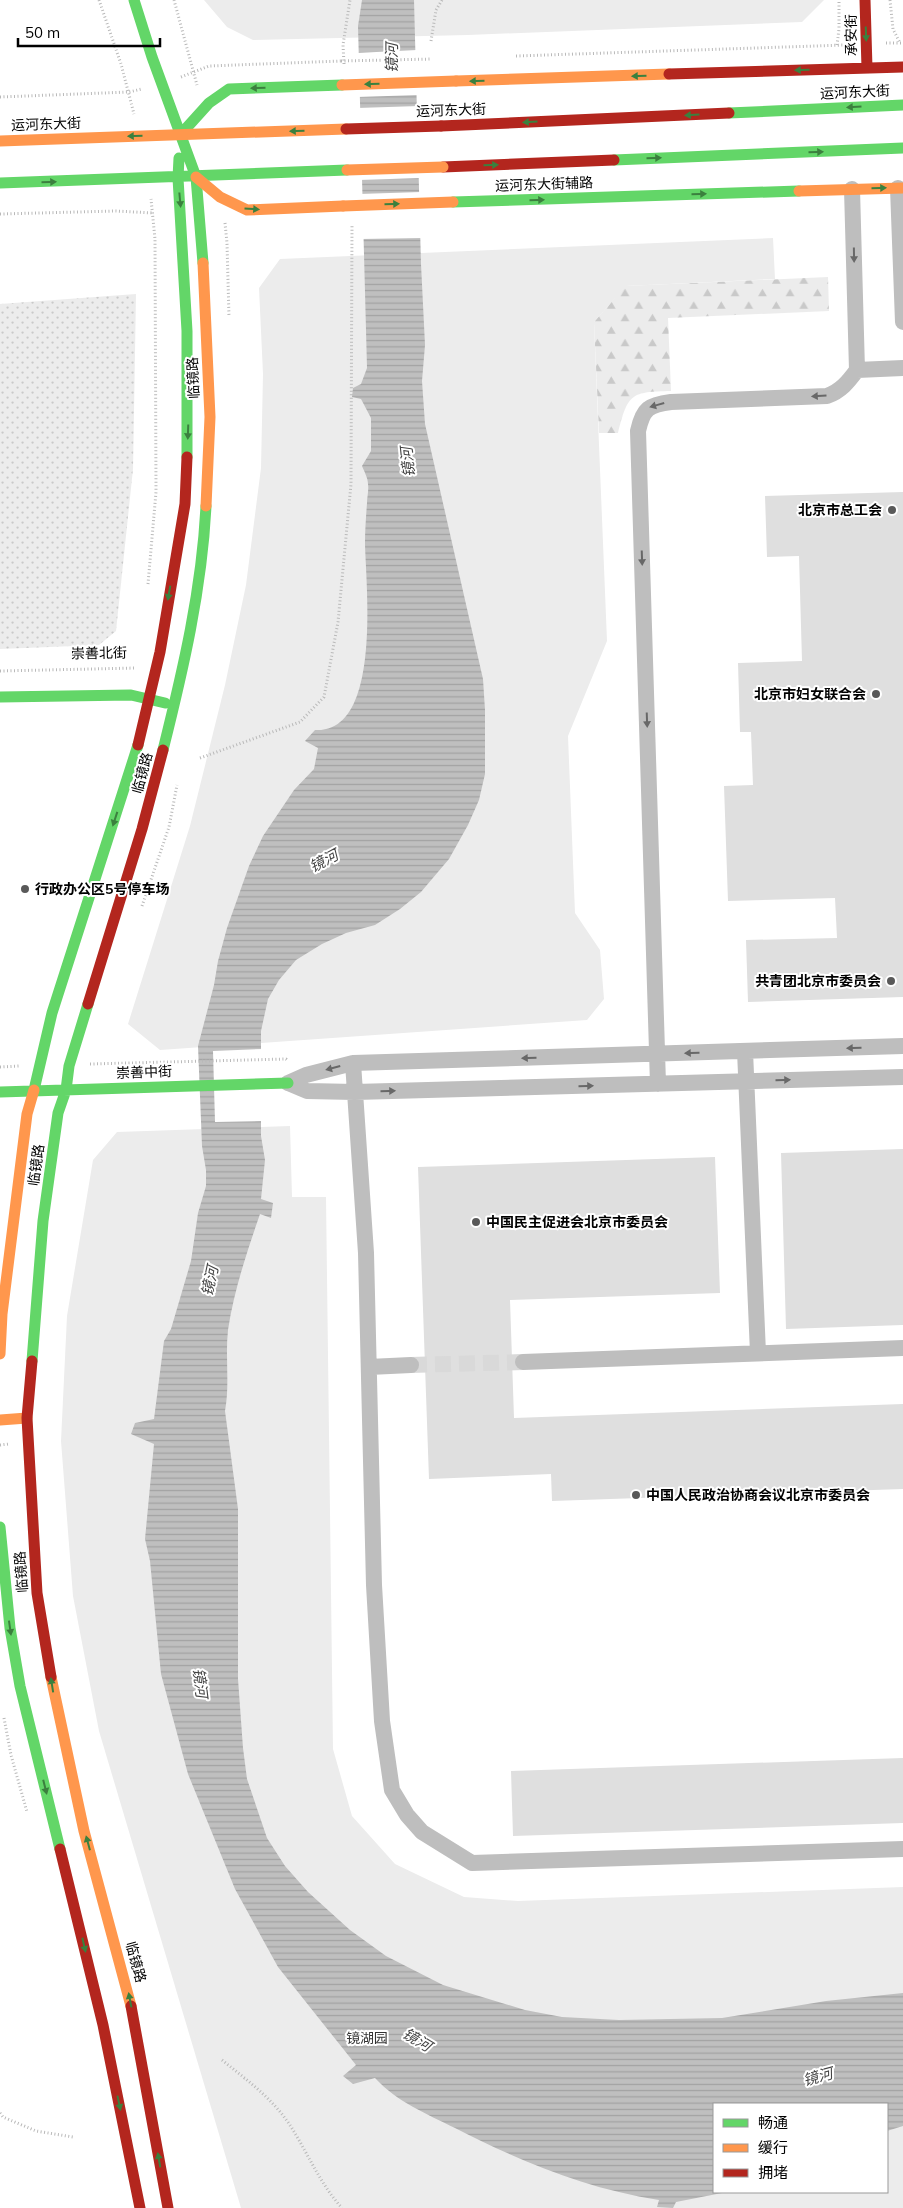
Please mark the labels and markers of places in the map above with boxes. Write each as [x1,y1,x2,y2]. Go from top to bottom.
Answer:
place label: 北京市总工会 [798,501,882,519]
marker: 北京市总工会 [886,504,898,516]
place label: 北京市妇女联合会 [754,685,866,703]
marker: 北京市妇女联合会 [870,688,882,700]
place label: 行政办公区5号停车场 [35,880,169,898]
marker: 行政办公区5号停车场 [19,883,31,895]
place label: 共青团北京市委员会 [755,972,881,990]
marker: 共青团北京市委员会 [885,975,897,987]
place label: 中国民主促进会北京市委员会 [486,1213,668,1231]
marker: 中国民主促进会北京市委员会 [470,1216,482,1228]
place label: 中国人民政治协商会议北京市委员会 [646,1486,870,1504]
marker: 中国人民政治协商会议北京市委员会 [630,1489,642,1501]

